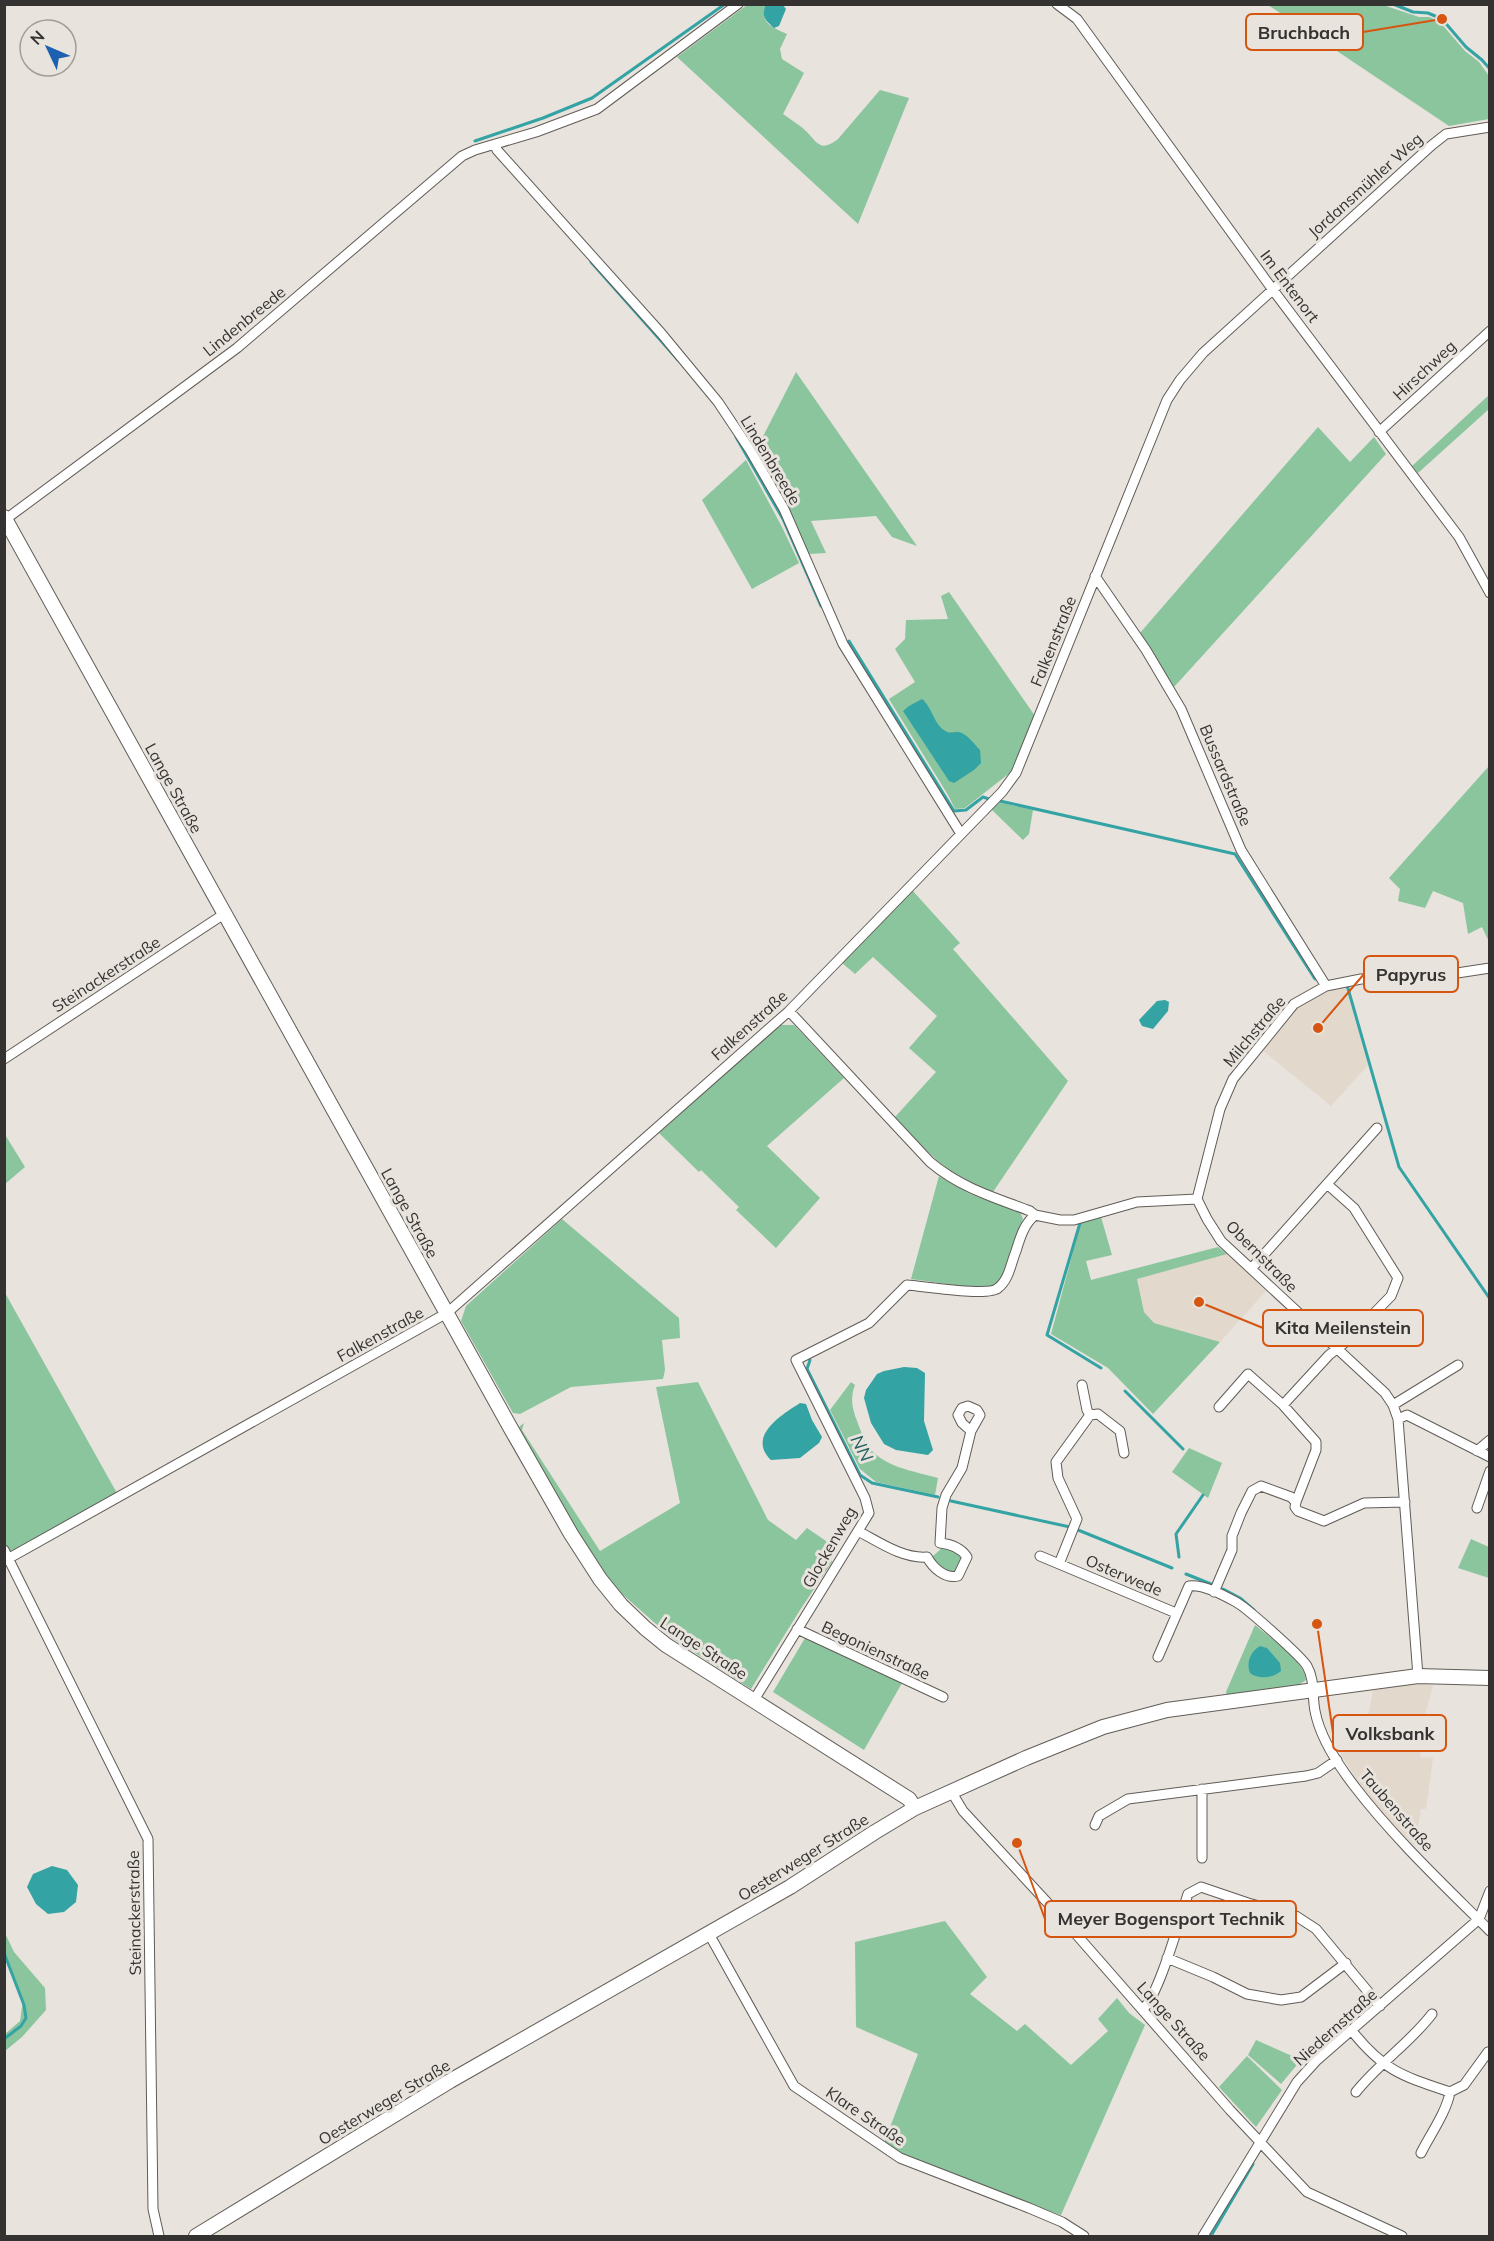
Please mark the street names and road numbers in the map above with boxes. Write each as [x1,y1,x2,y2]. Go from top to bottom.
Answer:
street label: Jordansmühler Weg [1304,128,1426,242]
street label: Im Entenort [1256,246,1324,327]
street label: Lindenbreede [199,282,289,360]
street label: Hirschweg [1388,336,1460,404]
street label: Lindenbreede [737,412,805,508]
street label: Falkenstraße [1026,593,1080,689]
street label: Bussardstraße [1196,721,1256,829]
street label: Lange Straße [141,739,207,837]
street label: Steinackerstraße [48,932,164,1016]
street label: Falkenstraße [707,986,791,1064]
street label: Milchstraße [1219,992,1289,1070]
street label: Lange Straße [377,1164,443,1262]
street label: Obernstraße [1222,1216,1302,1296]
street label: Falkenstraße [333,1302,427,1366]
street label: Glockenweg [798,1503,860,1591]
street label: Osterwede [1083,1550,1165,1600]
street label: Lange Straße [657,1612,751,1684]
street label: Begonienstraße [819,1616,933,1684]
street label: Taubenstraße [1356,1765,1438,1855]
street label: Oesterweger Straße [734,1809,872,1905]
street label: Steinackerstraße [123,1850,145,1976]
street label: Lange Straße [1133,1977,1215,2065]
street label: Niedernstraße [1289,1984,1381,2070]
street label: Oesterweger Straße [315,2055,453,2149]
street label: Klare Straße [822,2082,910,2150]

